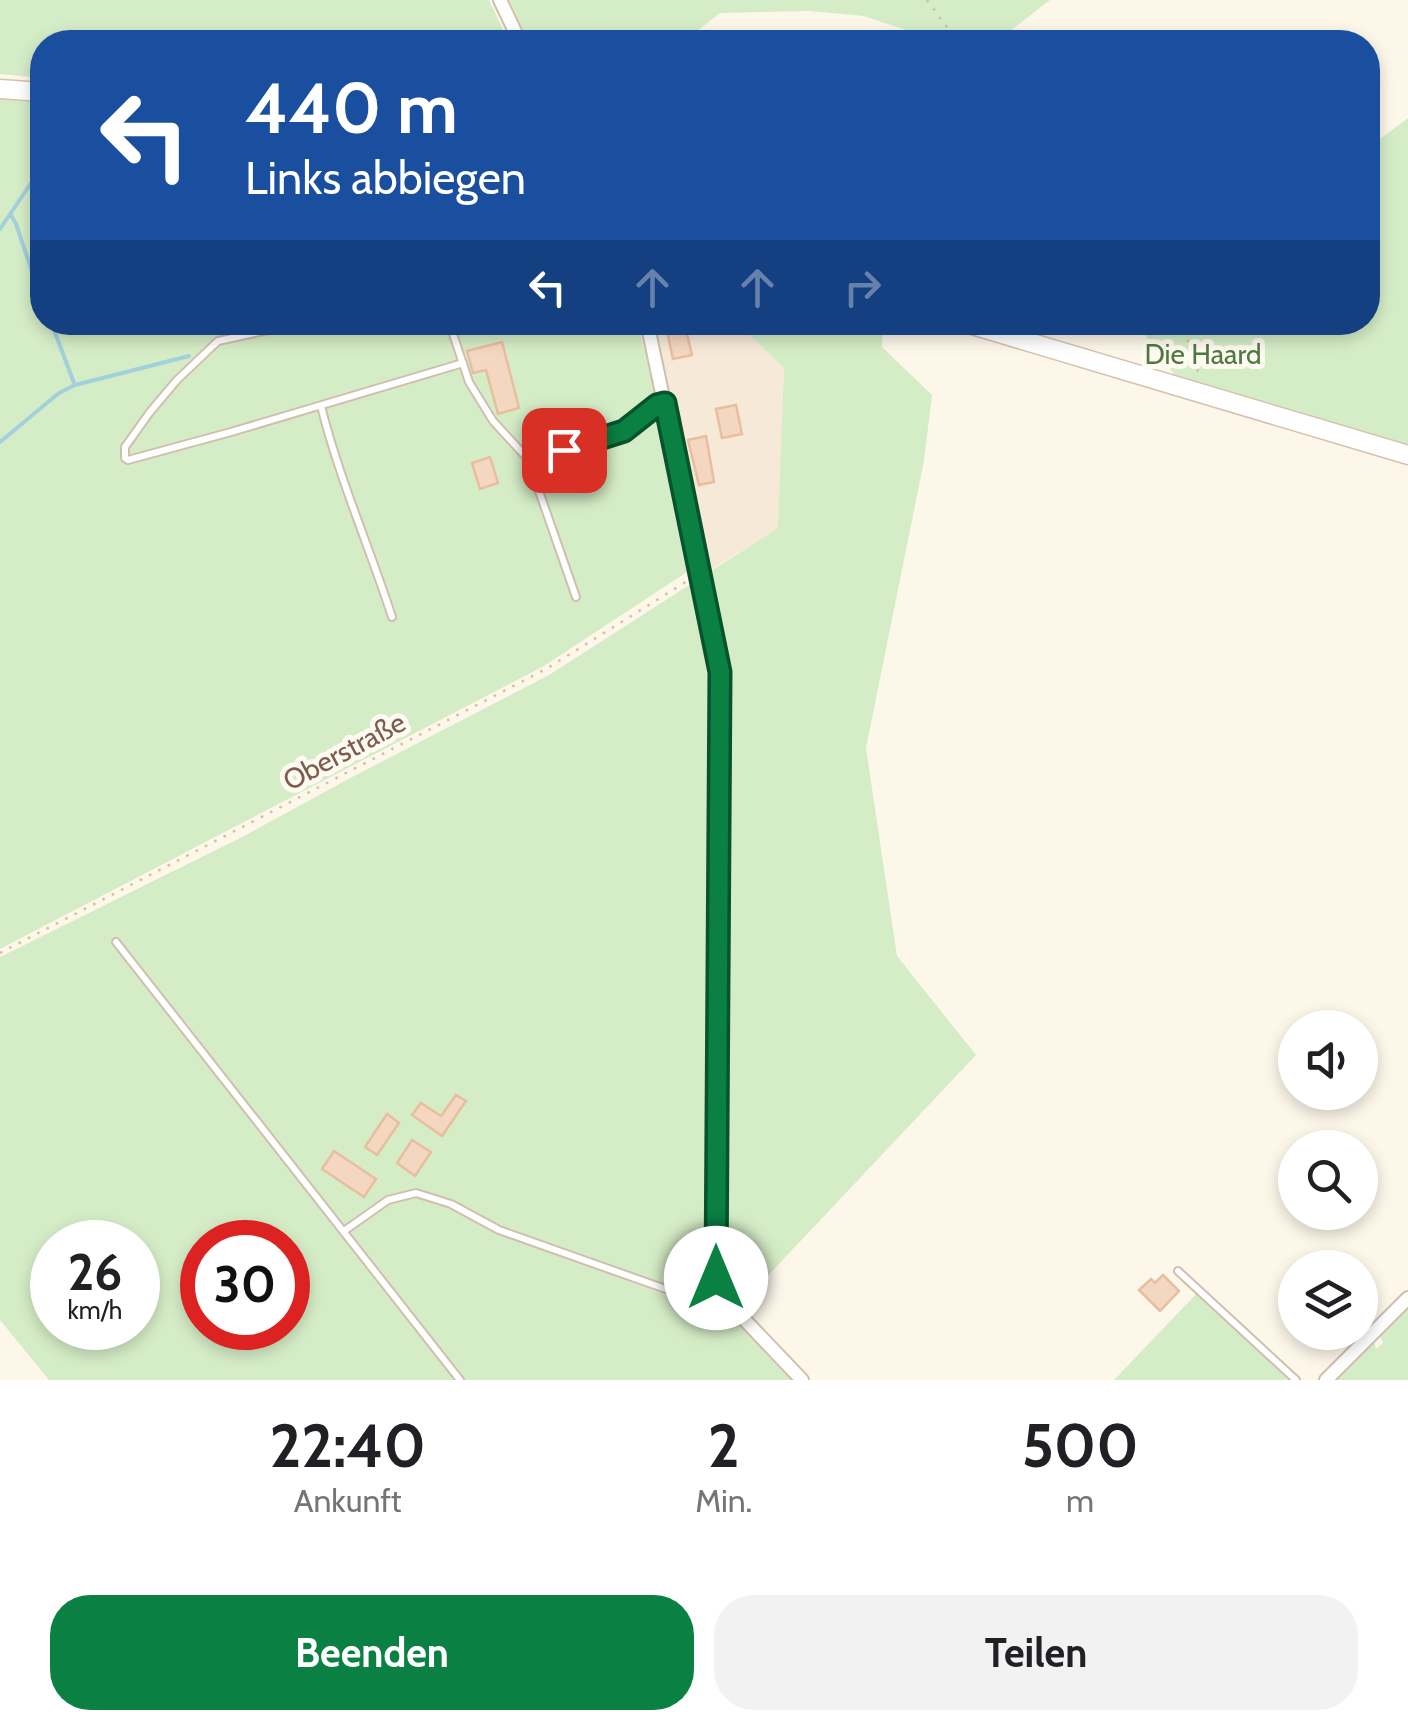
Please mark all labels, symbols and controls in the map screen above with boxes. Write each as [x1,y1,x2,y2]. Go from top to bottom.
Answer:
text: 440 m [245,65,458,151]
icon: left [80,70,210,200]
text: Links abbiegen [245,151,526,205]
icon: left [520,260,575,315]
icon: ahead [625,260,680,315]
icon: ahead [730,260,785,315]
icon: right [835,260,890,315]
park label: Die Haard [1144,337,1262,371]
pin [522,408,607,493]
icon: arrive [537,423,592,478]
street label: Oberstraße [277,705,411,797]
map controls [1278,1010,1378,1350]
button: sound [1278,1010,1378,1110]
button: search [1278,1130,1378,1230]
speed limit sign: 30 [180,1220,310,1350]
position arrow [664,1226,768,1330]
text: 26 [68,1242,122,1303]
button: layers [1278,1250,1378,1350]
text: km/h [68,1295,122,1325]
text: 22:40 [269,1409,426,1482]
text: 2 [708,1409,740,1482]
text: 500 [1022,1409,1139,1482]
text: Ankunft [294,1481,402,1520]
text: Min. [695,1481,752,1520]
text: m [1066,1481,1094,1520]
button: Beenden [50,1595,694,1710]
button: Teilen [714,1595,1358,1710]

